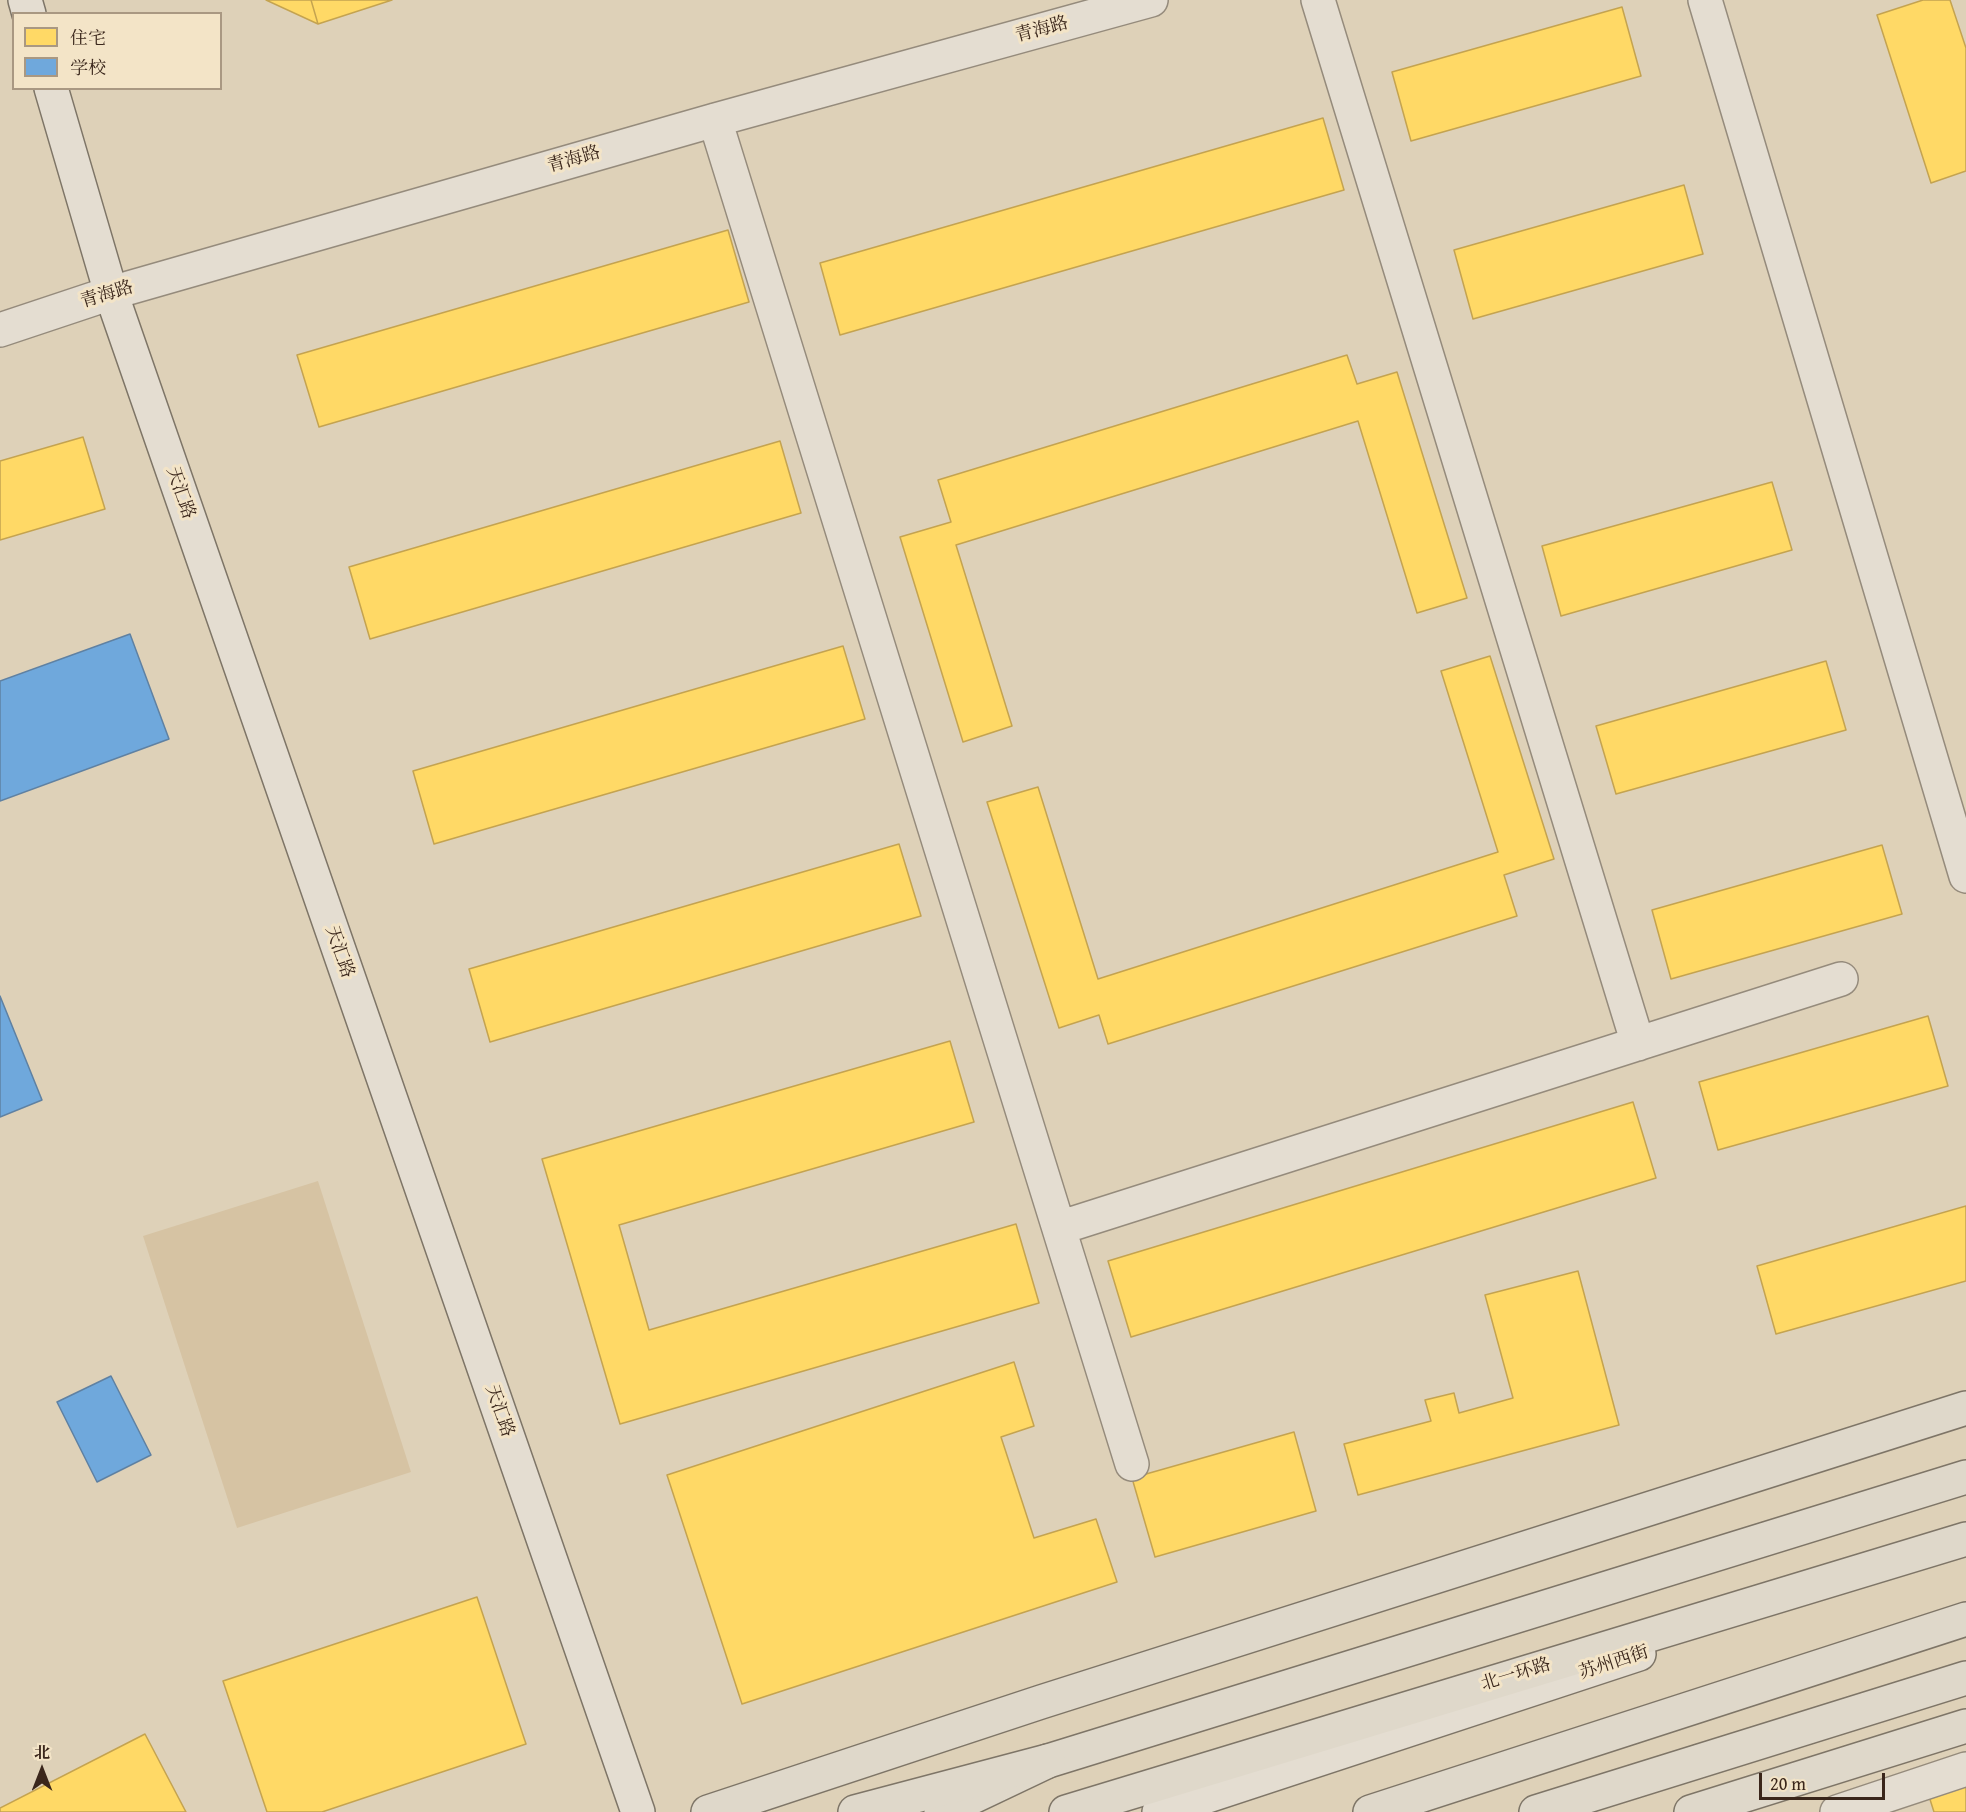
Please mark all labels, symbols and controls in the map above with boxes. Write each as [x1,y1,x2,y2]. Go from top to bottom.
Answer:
legend [12,12,222,90]
street label: 青海路 [1013,13,1071,47]
text: 住宅 [70,24,106,51]
text: 学校 [70,54,106,81]
street label: 青海路 [545,142,603,178]
street label: 青海路 [78,277,136,313]
street label: 天汇路 [161,464,199,522]
street label: 天汇路 [320,923,358,981]
street label: 天汇路 [480,1382,518,1440]
street label: 苏州西街 [1576,1642,1652,1684]
street label: 北一环路 [1478,1654,1554,1696]
north arrow [12,1740,72,1800]
text: 北 [34,1740,50,1764]
scale bar [1762,1761,1888,1799]
text: 20 m [1770,1770,1806,1797]

